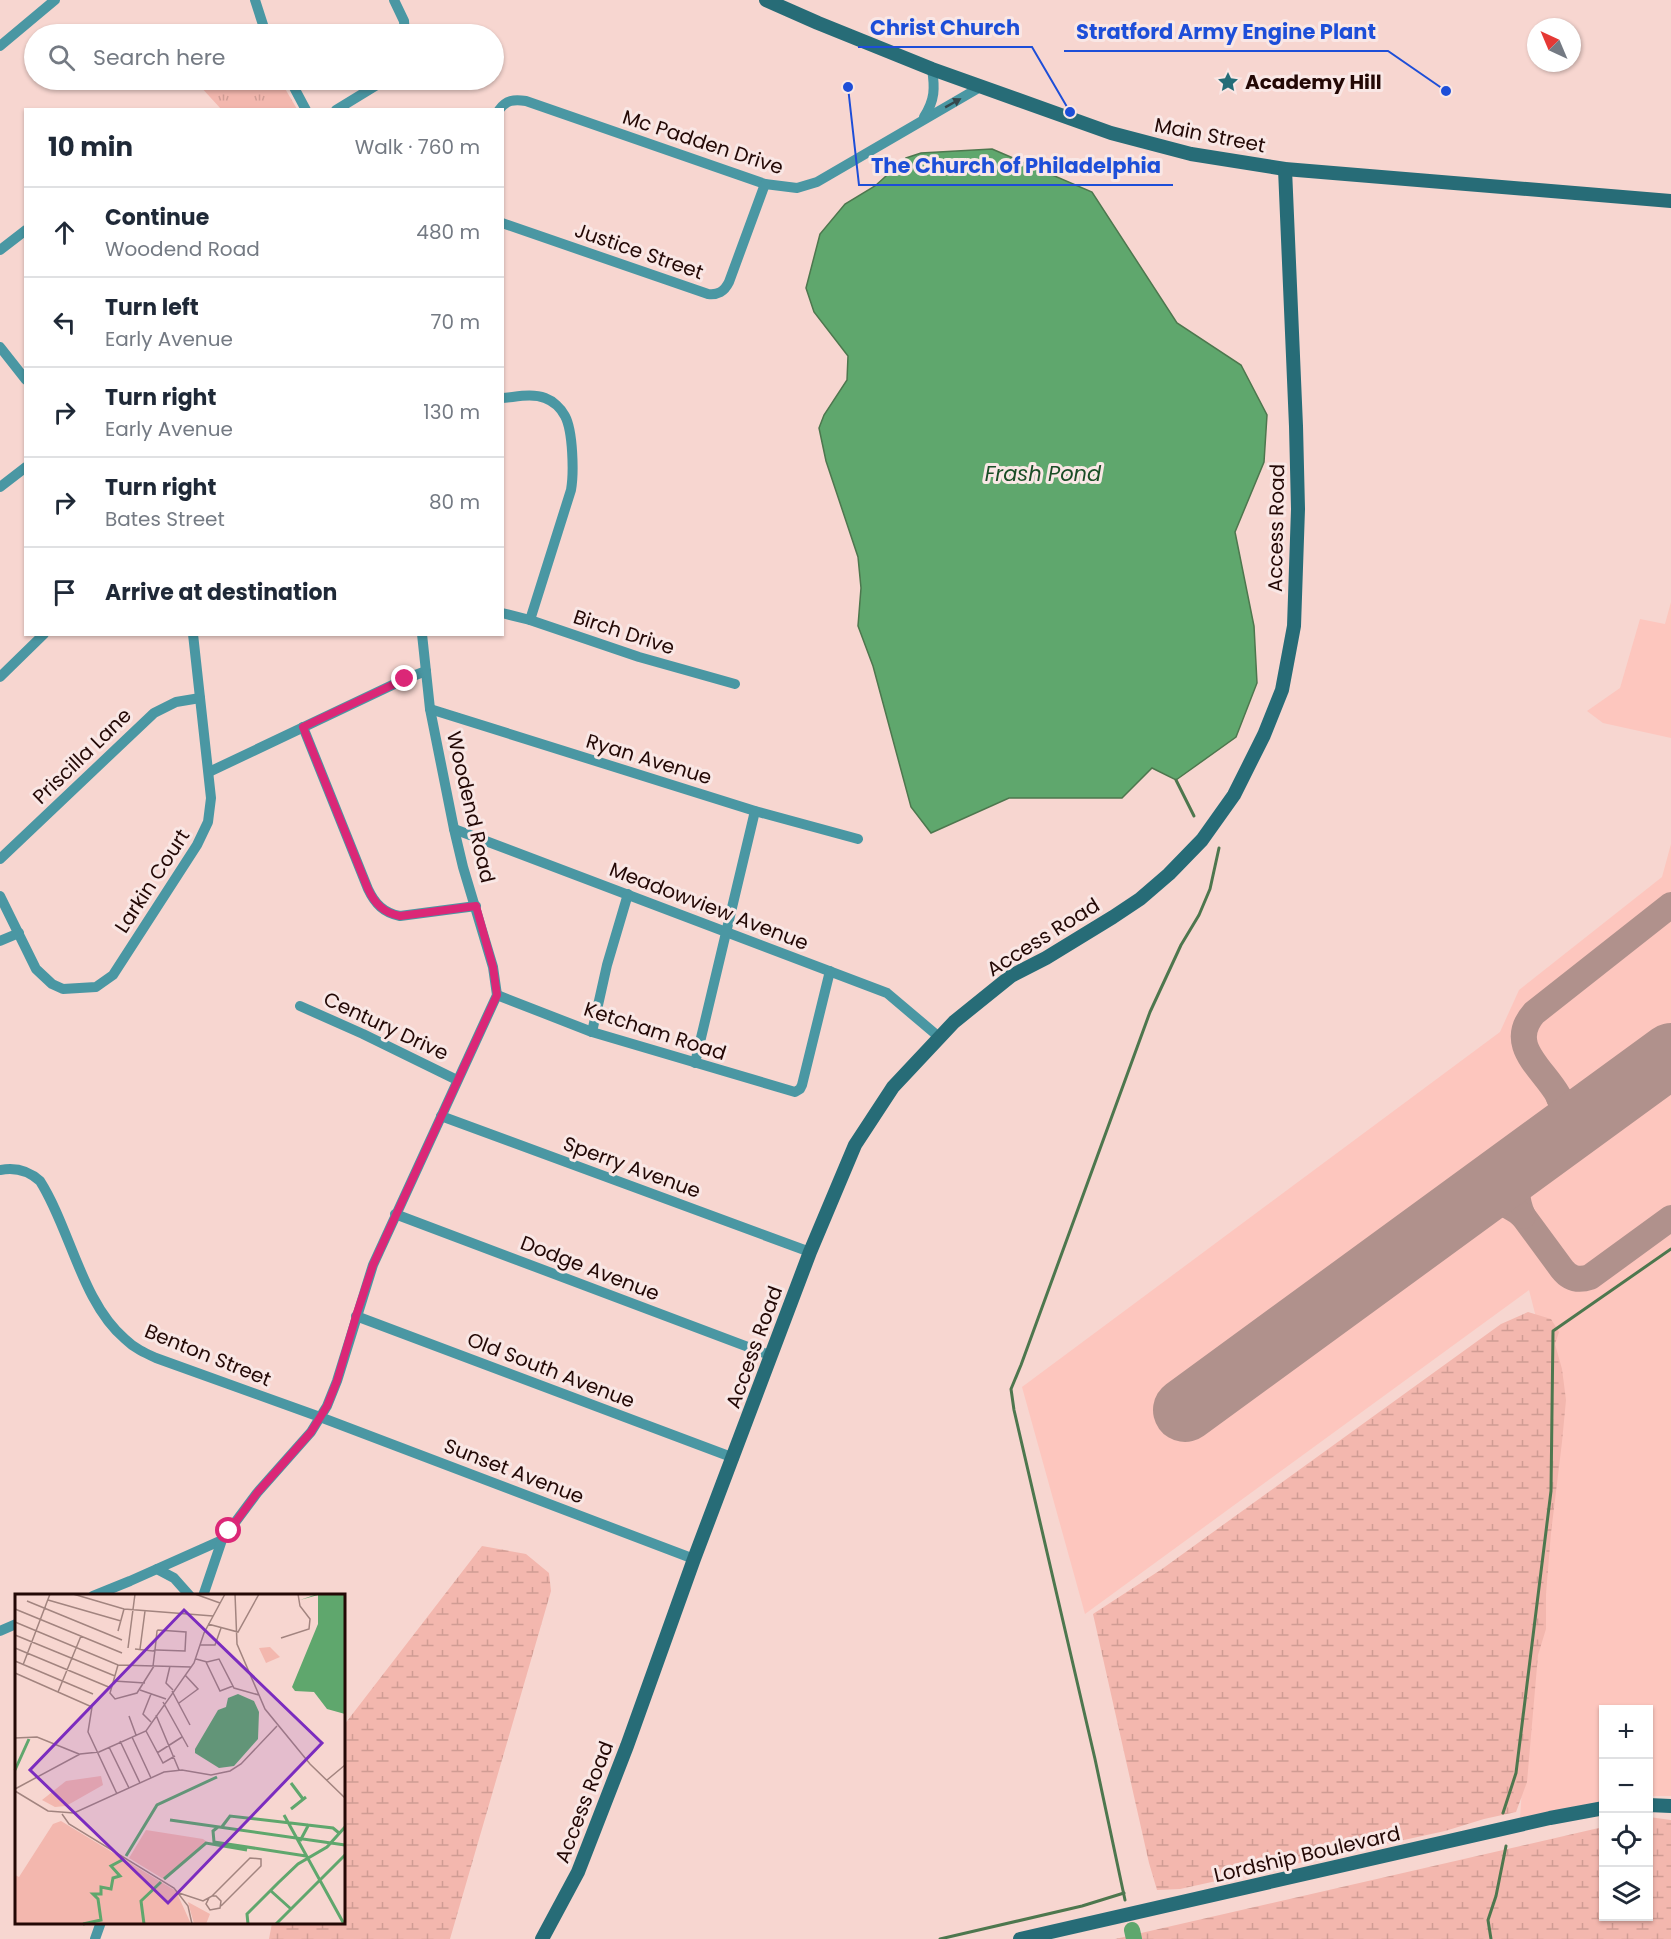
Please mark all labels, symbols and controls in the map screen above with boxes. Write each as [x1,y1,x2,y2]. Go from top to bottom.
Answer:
callout: Christ Church [858,8,1032,47]
callout: Stratford Army Engine Plant [1064,12,1388,51]
text: Christ Church [870,13,1020,42]
text: Stratford Army Engine Plant [1076,17,1376,46]
north arrow [1527,18,1581,72]
search box [24,24,504,90]
icon: search [45,41,78,74]
text: Search here [93,42,226,73]
place label: Academy Hill [1245,68,1382,96]
place icon: Academy Hill [1216,70,1240,94]
one-way arrow [945,98,962,108]
street label: Mc Padden Drive [619,103,787,181]
street label: Main Street [1152,111,1268,159]
text: 10 min [48,129,133,165]
text: Walk · 760 m [355,133,480,161]
callout: The Church of Philadelphia [859,146,1173,185]
text: The Church of Philadelphia [871,151,1161,180]
text: Continue [105,202,209,233]
icon: ahead [48,216,81,249]
street label: Justice Street [571,216,707,286]
text: 480 m [416,218,480,246]
text: Woodend Road [105,235,260,263]
text: Turn left [105,292,199,323]
icon: left [48,306,81,339]
text: 70 m [431,308,480,336]
text: Early Avenue [105,325,233,353]
text: Turn right [105,382,216,413]
icon: right [48,396,81,429]
text: 130 m [423,398,480,426]
text: Early Avenue [105,415,233,443]
water label: Frash Pond [985,459,1102,488]
street label: Access Road [1261,464,1291,592]
text: Turn right [105,472,216,503]
icon: right [48,486,81,519]
text: 80 m [429,488,480,516]
text: Bates Street [105,505,225,533]
icon: arrive [48,576,81,609]
text: Arrive at destination [105,577,337,608]
street label: Birch Drive [570,602,678,662]
route end [391,665,417,691]
street label: Priscilla Lane [26,702,138,810]
street label: Ryan Avenue [583,727,715,791]
street label: Woodend Road [440,728,502,886]
street label: Larkin Court [108,824,196,938]
street label: Meadowview Avenue [605,855,813,957]
street label: Access Road [981,891,1105,983]
street label: Century Drive [319,985,453,1067]
street label: Ketcham Road [580,995,730,1067]
street label: Sperry Avenue [559,1129,705,1205]
street label: Dodge Avenue [516,1229,664,1307]
street label: Access Road [719,1282,789,1412]
street label: Benton Street [141,1317,275,1393]
street label: Old South Avenue [463,1325,639,1415]
street label: Sunset Avenue [440,1431,588,1511]
route start [215,1517,241,1543]
inset map [15,1594,345,1924]
map controls [1599,1705,1653,1921]
button: + [1599,1705,1653,1759]
street label: Access Road [548,1737,620,1867]
button: − [1599,1759,1653,1813]
button: locate [1599,1813,1653,1867]
street label: Lordship Boulevard [1211,1819,1403,1889]
button: layers [1599,1867,1653,1921]

